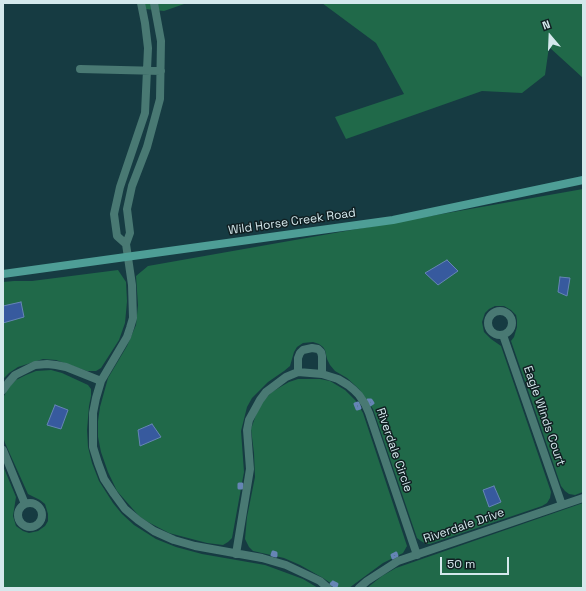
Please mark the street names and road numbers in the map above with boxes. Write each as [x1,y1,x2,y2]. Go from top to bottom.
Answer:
street label: Wild Horse Creek Road [227,206,357,238]
street label: Eagle Winds Court [520,364,568,468]
street label: Riverdale Circle [373,406,415,494]
street label: Riverdale Drive [422,505,506,547]

